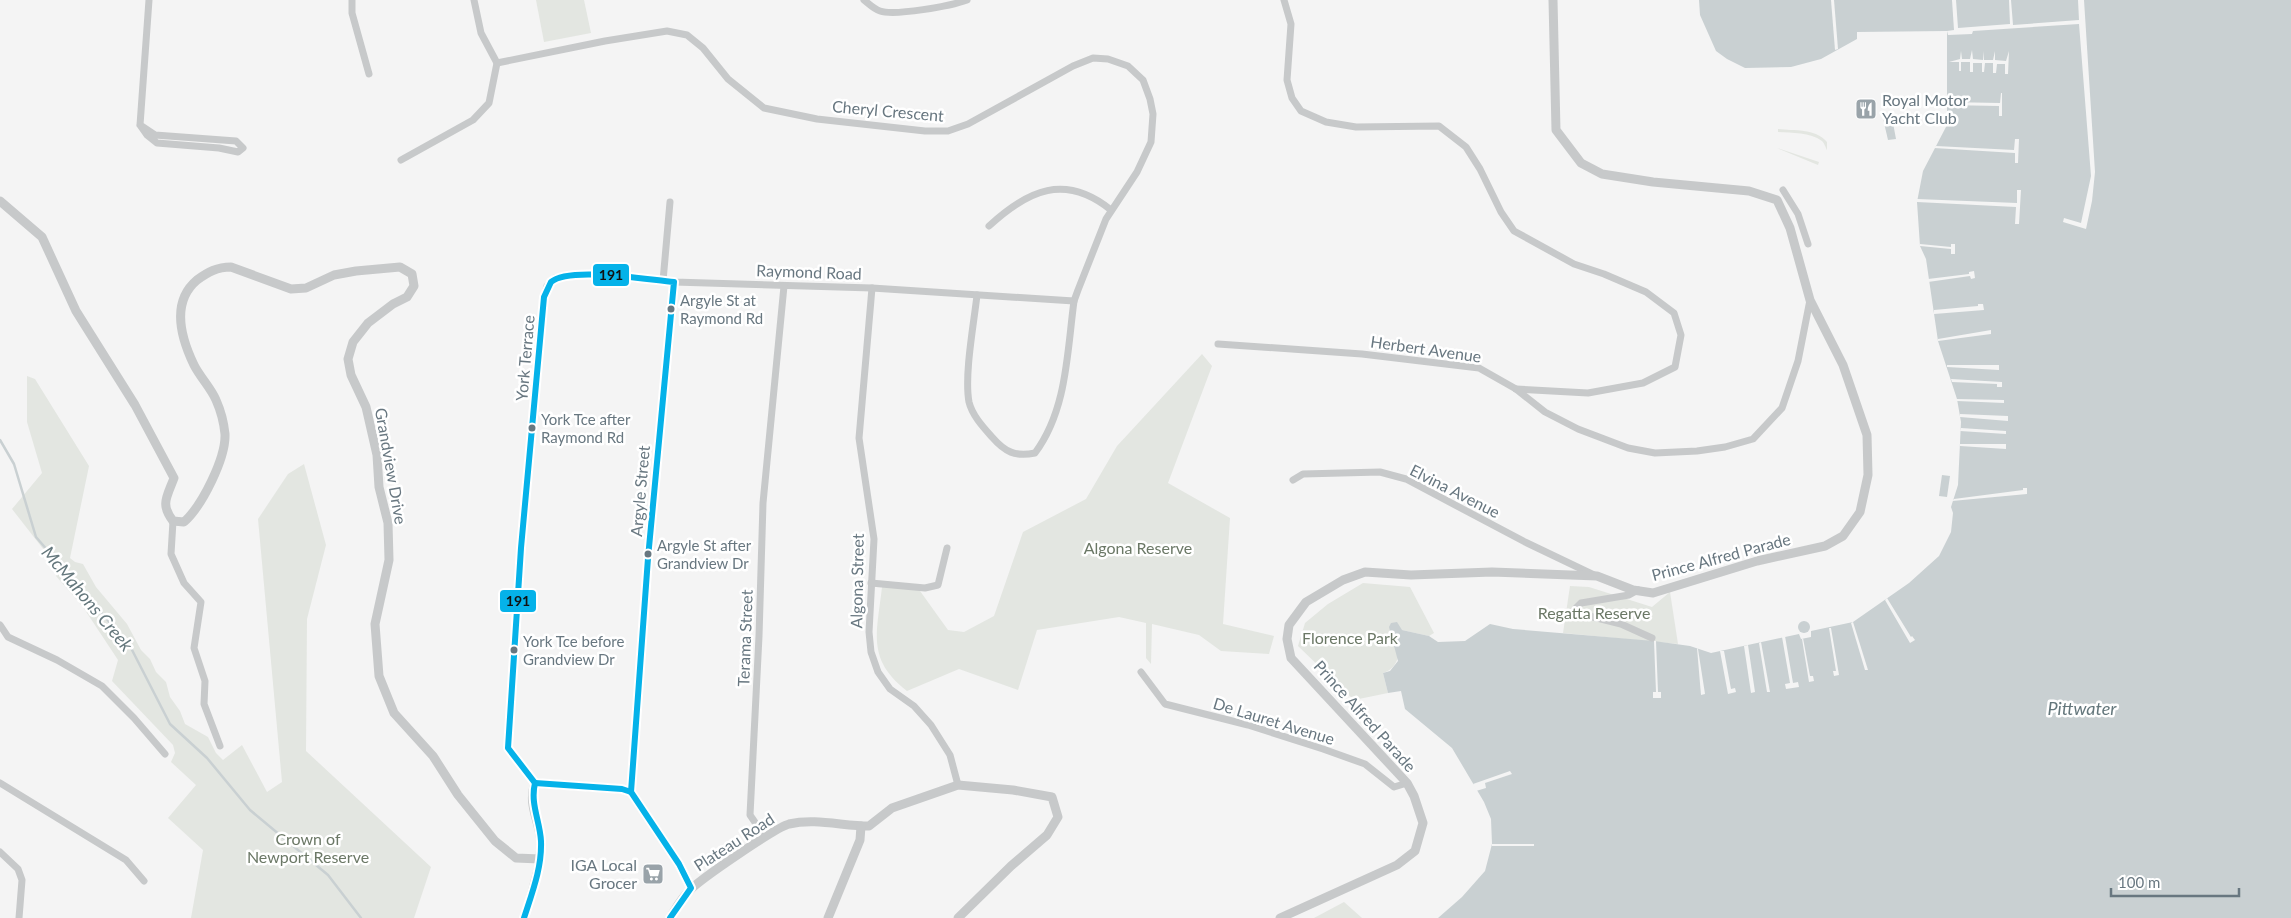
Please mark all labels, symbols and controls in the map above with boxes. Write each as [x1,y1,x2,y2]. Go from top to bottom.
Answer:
place label: Royal Motor Yacht Club [1882,90,1969,127]
street label: Cheryl Crescent [831,96,945,125]
restaurant icon: Royal Motor Yacht Club [1854,97,1878,121]
street label: Raymond Road [756,260,862,283]
line badge: 191 [592,263,630,287]
text: 191 [599,266,623,283]
place label: Argyle St at Raymond Rd [680,291,763,327]
marker: Argyle St at Raymond Rd [666,304,676,314]
street label: York Terrace [511,314,538,402]
street label: Herbert Avenue [1369,331,1483,366]
street label: Grandview Drive [372,406,411,526]
place label: York Tce after Raymond Rd [541,410,631,446]
marker: York Tce after Raymond Rd [527,423,537,433]
street label: Argyle Street [626,444,653,537]
street label: Elvina Avenue [1407,460,1503,521]
street label: Prince Alfred Parade [1649,529,1792,584]
street label: Algona Street [846,533,867,629]
place label: Argyle St after Grandview Dr [657,536,752,572]
park label: Algona Reserve [1084,538,1192,557]
water label: McMahons Creek [38,541,138,656]
marker: Argyle St after Grandview Dr [643,549,653,559]
line badge: 191 [499,589,537,613]
street label: Terama Street [733,589,756,687]
text: 191 [506,592,530,609]
park label: Regatta Reserve [1538,603,1650,622]
park label: Florence Park [1302,628,1399,647]
place label: York Tce before Grandview Dr [523,632,624,668]
marker: York Tce before Grandview Dr [509,645,519,655]
street label: Prince Alfred Parade [1310,656,1420,775]
street label: De Lauret Avenue [1211,693,1337,748]
water label: Pittwater [2048,697,2117,719]
street label: Plateau Road [690,809,777,875]
park label: Crown of Newport Reserve [247,829,369,866]
place label: IGA Local Grocer [570,855,637,892]
supermarket icon: IGA Local Grocer [641,862,665,886]
scale bar [2111,866,2238,898]
text: 100 m [2118,873,2160,891]

